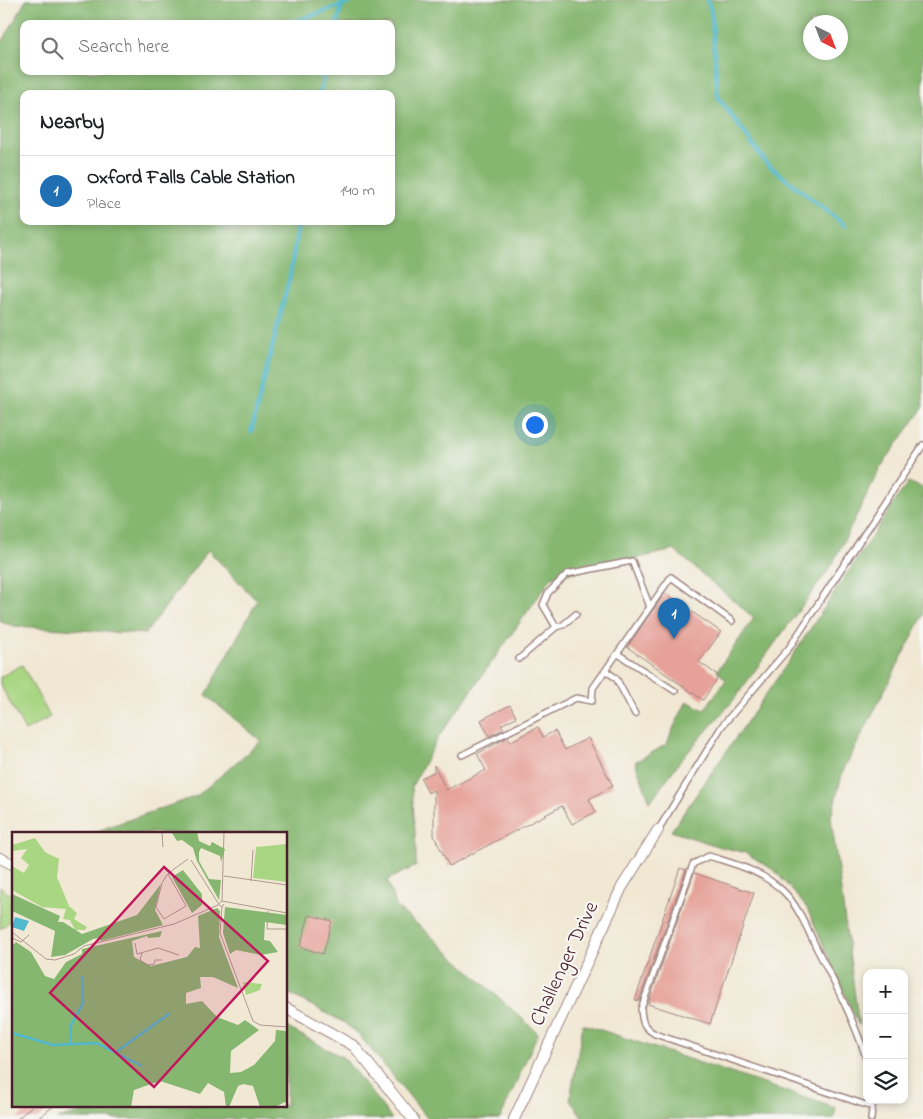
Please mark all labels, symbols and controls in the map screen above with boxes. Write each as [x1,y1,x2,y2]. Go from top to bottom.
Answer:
north arrow [803,15,848,60]
search box [20,20,395,75]
icon: search [38,34,66,62]
text: Search here [78,34,169,61]
text: Nearby [40,108,104,138]
text: Oxford Falls Cable Station [87,165,295,192]
text: 1 [53,179,59,203]
text: 140 m [340,179,375,203]
text: Place [87,192,121,216]
your location [522,412,548,438]
pin: 1 [658,598,690,639]
inset map [12,832,288,1106]
street label: Challenger Drive [523,896,609,1032]
map controls [863,969,908,1104]
button: + [863,969,908,1014]
button: − [863,1014,908,1059]
button: layers [863,1059,908,1104]

